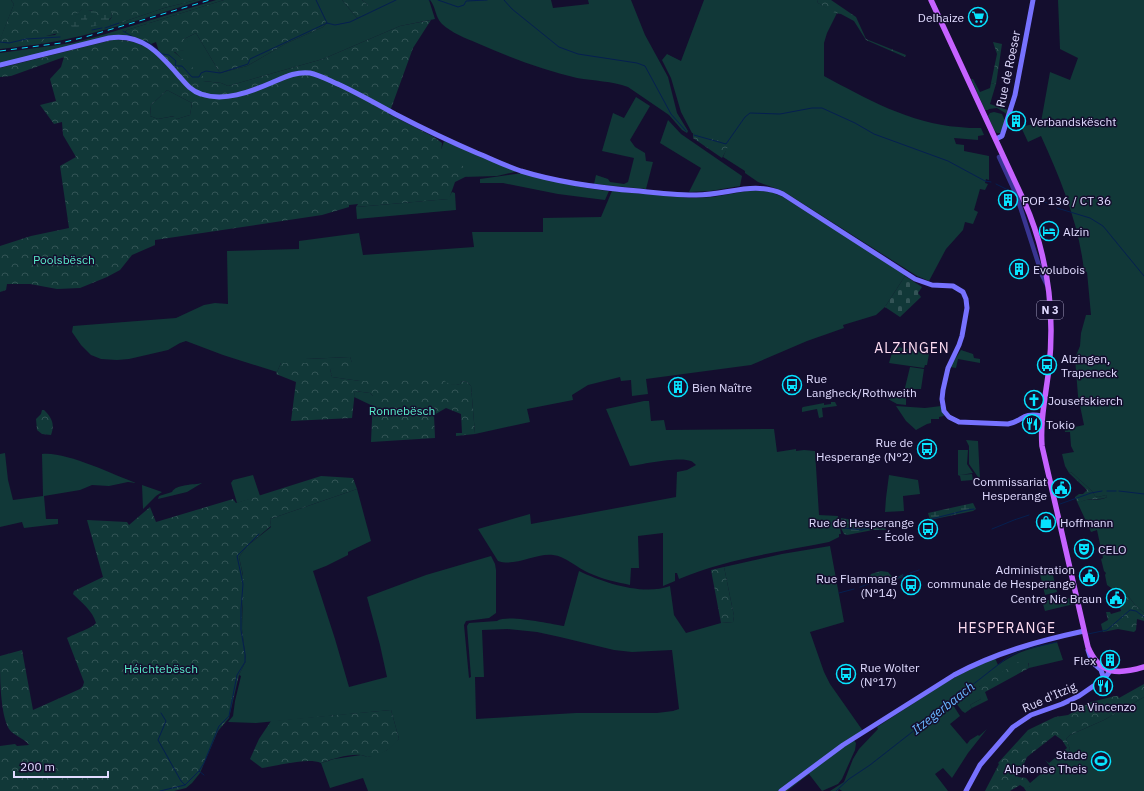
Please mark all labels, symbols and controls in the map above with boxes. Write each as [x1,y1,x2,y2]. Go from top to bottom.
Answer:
supermarket icon: Delhaize [967,6,989,28]
place label: Delhaize [918,10,964,25]
street label: Rue de Roeser [993,29,1024,109]
building icon: Verbandskëscht [1005,110,1027,132]
place label: Verbandskëscht [1030,114,1117,129]
building icon: POP 136 / CT 36 [997,189,1019,211]
place label: POP 136 / CT 36 [1022,193,1111,208]
hotel icon: Alzin [1038,220,1060,242]
place label: Alzin [1063,224,1089,239]
park label: Poolsbësch [33,252,95,267]
building icon: Evolubois [1008,258,1030,280]
place label: Evolubois [1033,262,1085,277]
road number: N 3 [1037,301,1063,319]
district label: ALZINGEN [874,339,950,357]
place label: Alzingen, Trapeneck [1061,351,1118,380]
bus stop icon: Alzingen, Trapeneck [1036,354,1058,376]
place label: Rue Langheck/Rothweith [806,371,917,400]
bus stop icon: Rue Langheck/Rothweith [781,374,803,396]
building icon: Bien Naître [667,376,689,398]
place label: Bien Naître [692,380,753,395]
church icon: Jousefskierch [1023,389,1045,411]
place label: Jousefskierch [1048,393,1123,408]
park label: Ronnebësch [369,403,435,418]
restaurant icon: Tokio [1021,413,1043,435]
place label: Tokio [1046,417,1075,432]
place label: Rue de Hesperange (N°2) [816,435,913,464]
bus stop icon: Rue de Hesperange (N°2) [916,438,938,460]
place label: Commissariat Hesperange [973,474,1047,503]
public building icon: Commissariat Hesperange [1050,477,1072,499]
shop icon: Hoffmann [1035,511,1057,533]
place label: Rue de Hesperange - École [809,515,914,544]
place label: Hoffmann [1060,515,1113,530]
bus stop icon: Rue de Hesperange - École [917,518,939,540]
theatre icon: CELO [1073,538,1095,560]
place label: CELO [1098,542,1127,557]
place label: Administration communale de Hesperange [927,562,1075,591]
public building icon: Administration communale de Hesperange [1078,565,1100,587]
place label: Rue Flammang (N°14) [816,571,898,600]
bus stop icon: Rue Flammang (N°14) [900,574,922,596]
public building icon: Centre Nic Braun [1105,587,1127,609]
place label: Centre Nic Braun [1011,591,1102,606]
district label: HESPERANGE [958,619,1056,637]
building icon: Flex [1099,649,1121,671]
place label: Flex [1073,653,1096,668]
place label: Rue Wolter (N°17) [860,660,920,689]
park label: Héichtebësch [124,661,198,676]
bus stop icon: Rue Wolter (N°17) [835,663,857,685]
restaurant icon: Da Vincenzo [1092,675,1114,697]
water label: Itzegerbaach [908,678,978,738]
street label: Rue d'Itzig [1020,678,1079,716]
place label: Da Vincenzo [1070,699,1136,714]
place label: Stade Alphonse Theis [1004,747,1087,776]
sports icon: Stade Alphonse Theis [1090,750,1112,772]
scale bar [14,753,108,779]
text: 200 m [20,759,55,774]

